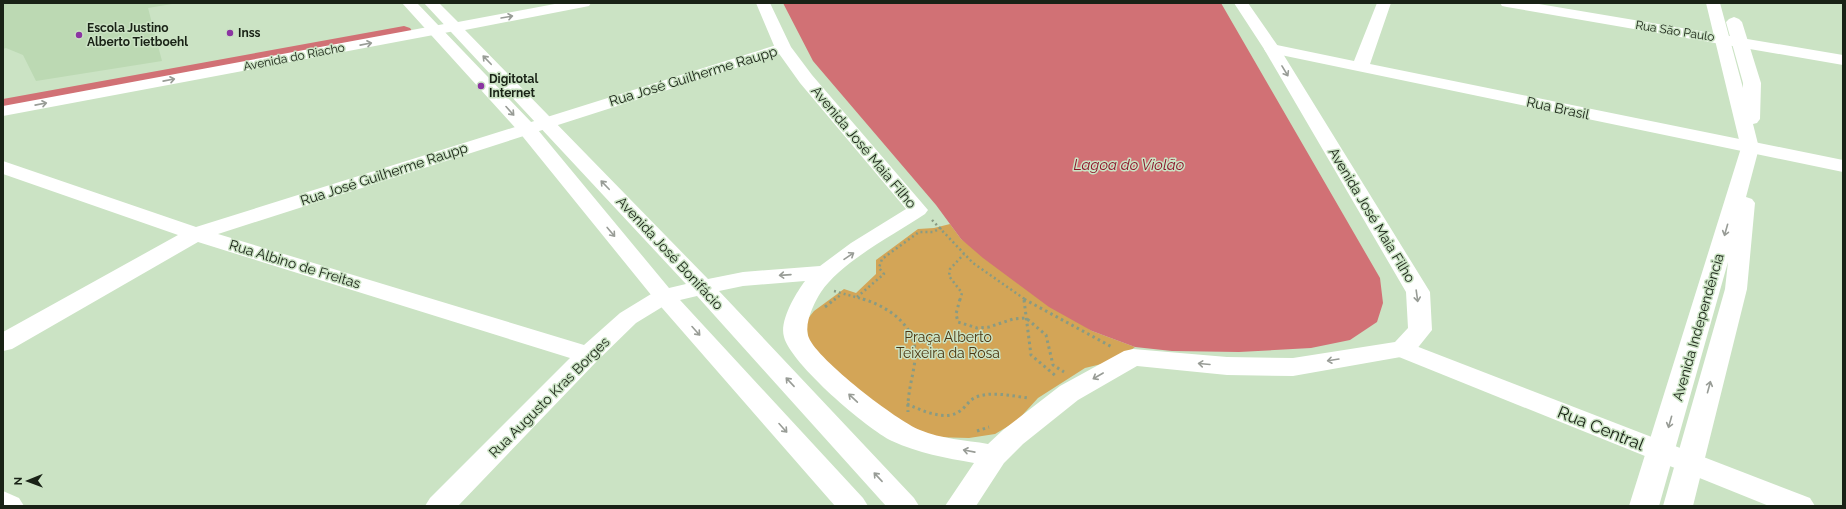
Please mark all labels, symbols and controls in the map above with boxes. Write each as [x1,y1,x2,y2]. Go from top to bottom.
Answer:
one-way arrow [500,13,513,21]
street label: Rua São Paulo [1634,18,1716,44]
place label: Escola Justino Alberto Tietboehl [87,21,188,49]
place label: Inss [238,26,261,40]
marker: Inss [225,28,235,38]
marker: Escola Justino Alberto Tietboehl [74,30,84,40]
one-way arrow [359,39,372,47]
street label: Avenida do Riacho [242,40,346,74]
street label: Rua José Guilherme Raupp [607,43,779,109]
one-way arrow [482,55,491,65]
one-way arrow [1281,65,1289,76]
place label: Digitotal Internet [489,72,538,100]
one-way arrow [162,76,175,84]
marker: Digitotal Internet [476,81,486,91]
street label: Avenida José Maia Filho [808,83,920,211]
street label: Rua Brasil [1525,94,1591,123]
one-way arrow [34,100,47,108]
one-way arrow [505,106,515,116]
street label: Rua José Guilherme Raupp [298,139,470,209]
street label: Avenida José Maia Filho [1325,145,1419,285]
water label: Lagoa do Violão [1074,156,1184,174]
one-way arrow [600,180,610,190]
street label: Avenida José Bonifácio [613,193,727,313]
one-way arrow [1722,223,1729,236]
one-way arrow [607,227,616,238]
street label: Rua Albino de Freitas [227,236,363,292]
street label: Avenida Independência [1669,251,1727,403]
one-way arrow [844,252,855,260]
one-way arrow [779,271,792,278]
one-way arrow [1413,290,1421,303]
one-way arrow [691,326,700,336]
park label: Praça Alberto Teixeira da Rosa [896,329,1000,361]
street label: Rua Augusto Kras Borges [485,333,613,461]
one-way arrow [1327,356,1340,364]
one-way arrow [1198,360,1211,368]
one-way arrow [1092,372,1104,380]
one-way arrow [785,377,795,387]
one-way arrow [1706,381,1714,394]
one-way arrow [848,393,858,402]
street label: Rua Central [1555,402,1648,455]
one-way arrow [1666,415,1673,428]
one-way arrow [778,423,787,433]
one-way arrow [963,447,976,455]
north arrow [8,461,48,501]
one-way arrow [873,472,883,482]
text: N [12,477,25,485]

